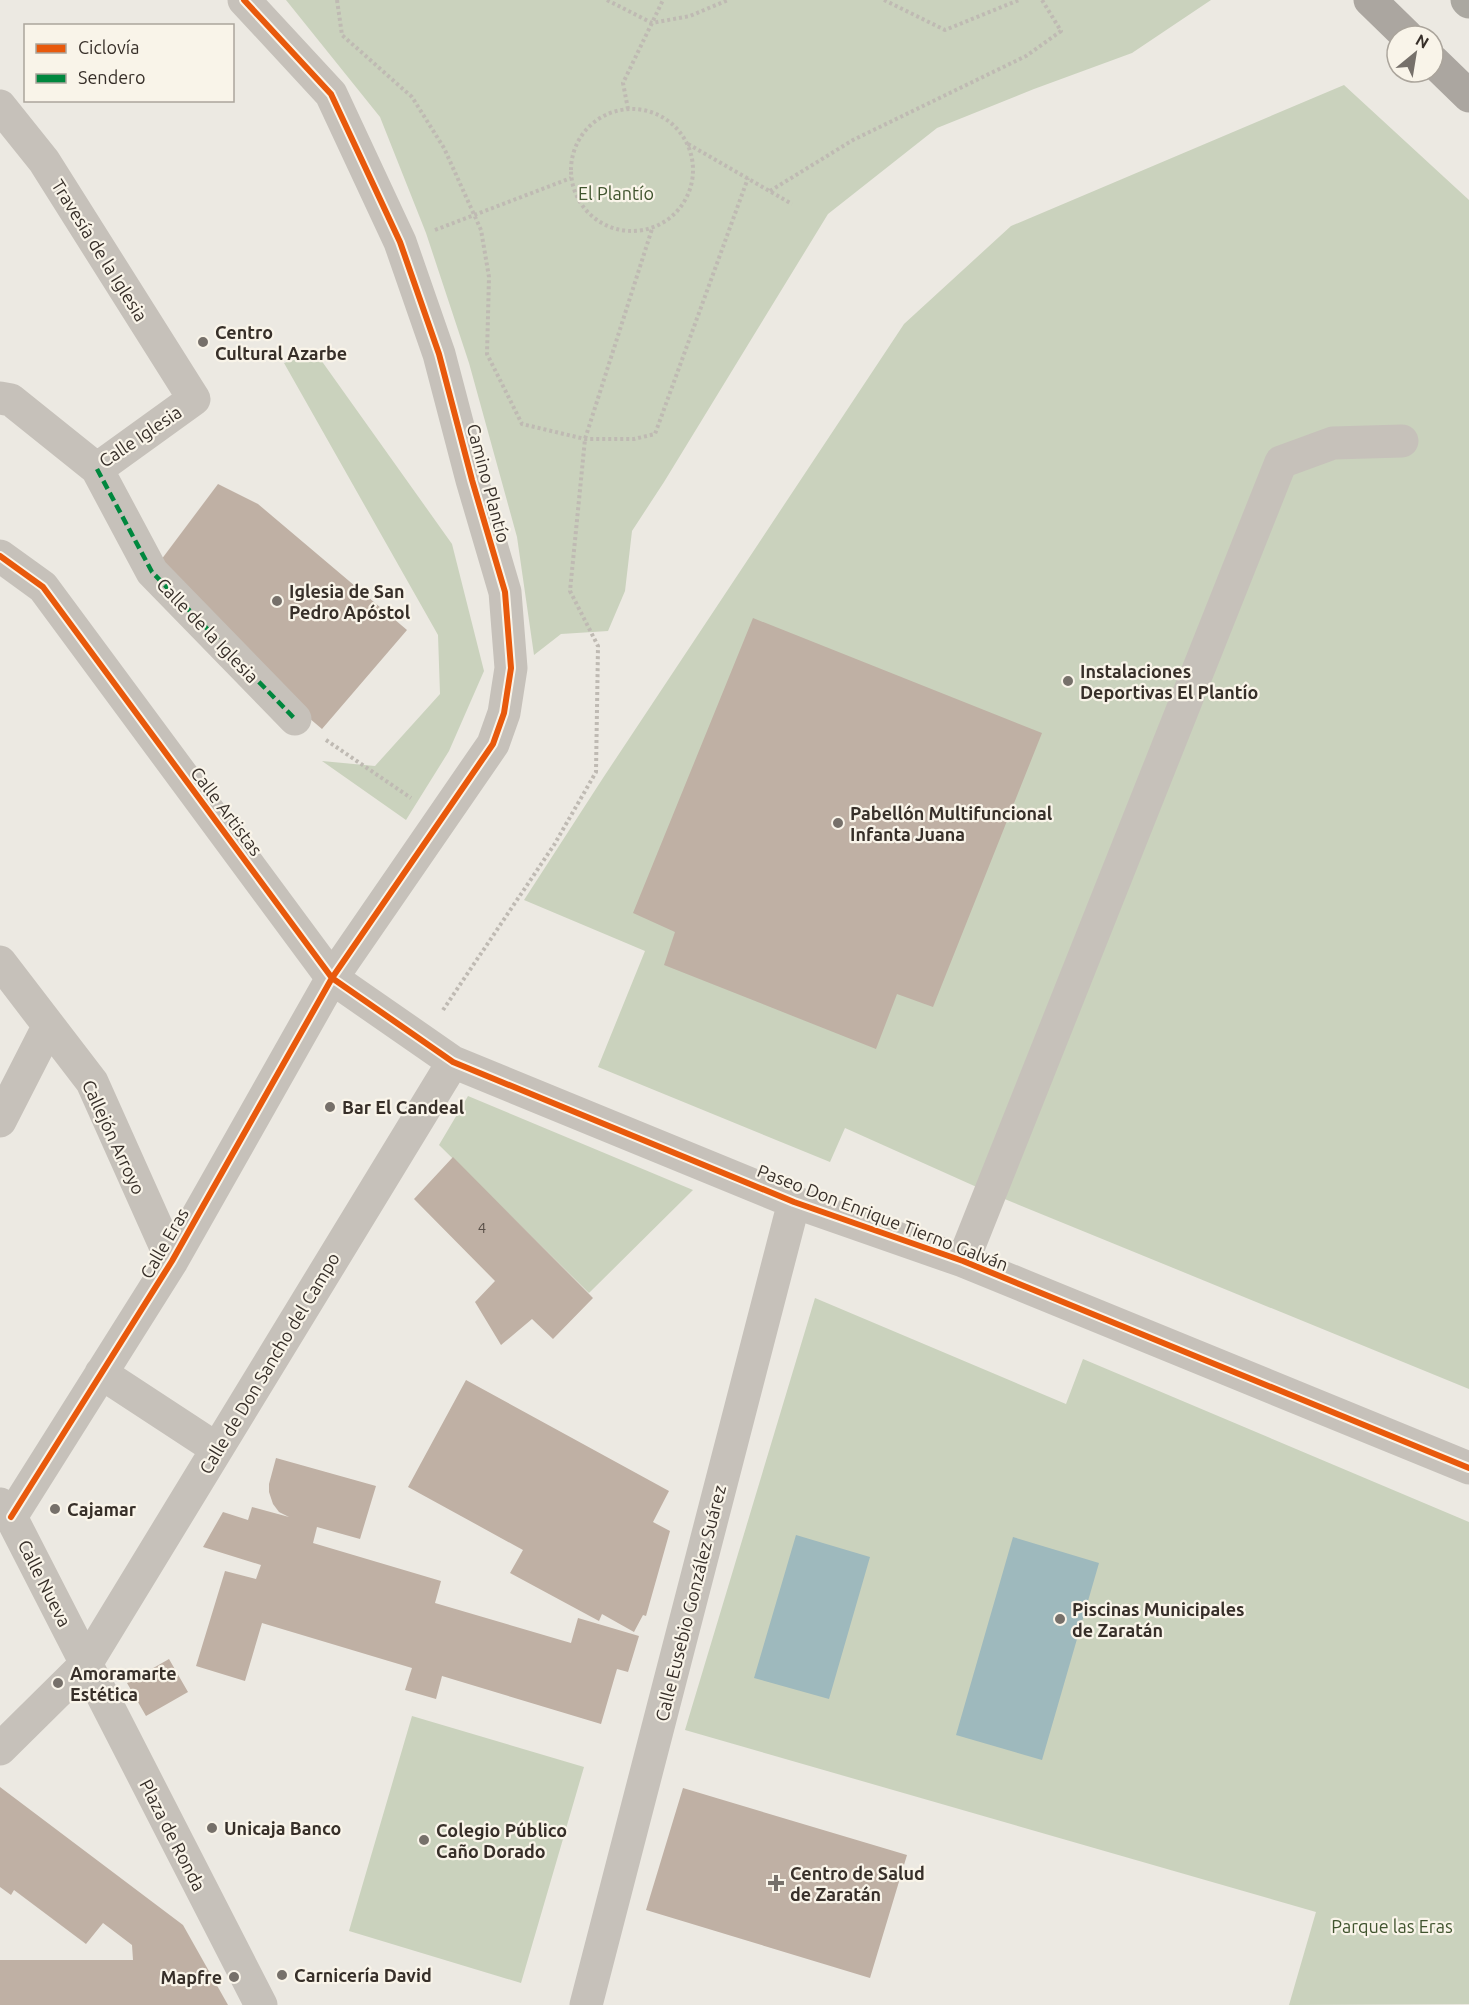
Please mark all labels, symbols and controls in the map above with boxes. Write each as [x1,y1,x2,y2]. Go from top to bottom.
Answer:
legend [24,24,234,102]
north arrow [1385,24,1445,84]
text: N [1413,30,1432,52]
text: Ciclovía [78,37,139,57]
text: Sendero [78,67,145,87]
street label: Travesía de la Iglesia [48,175,152,325]
park label: El Plantío [578,183,654,203]
place label: Centro Cultural Azarbe [215,322,347,363]
marker: Centro Cultural Azarbe [196,335,210,349]
street label: Calle Iglesia [95,401,185,471]
street label: Camino Plantío [464,421,514,545]
street label: Calle de la Iglesia [153,574,263,686]
place label: Iglesia de San Pedro Apóstol [289,581,411,622]
marker: Iglesia de San Pedro Apóstol [270,594,284,608]
place label: Instalaciones Deportivas El Plantío [1080,661,1258,702]
marker: Instalaciones Deportivas El Plantío [1061,674,1075,688]
street label: Calle Artistas [187,763,267,859]
place label: Pabellón Multifuncional Infanta Juana [850,803,1053,844]
marker: Pabellón Multifuncional Infanta Juana [831,816,845,830]
street label: Callejón Arroyo [79,1077,149,1197]
place label: Bar El Candeal [342,1097,465,1117]
marker: Bar El Candeal [323,1100,337,1114]
street label: Paseo Don Enrique Tierno Galván [755,1160,1011,1274]
street label: Calle Eras [136,1204,192,1282]
house number: 4 [478,1219,486,1236]
street label: Calle de Don Sancho del Campo [195,1249,343,1477]
street label: Calle Eusebio González Suárez [651,1483,729,1723]
place label: Cajamar [67,1499,137,1519]
marker: Cajamar [48,1502,62,1516]
street label: Calle Nueva [15,1536,75,1630]
place label: Piscinas Municipales de Zaratán [1072,1599,1245,1640]
marker: Piscinas Municipales de Zaratán [1053,1612,1067,1626]
place label: Amoramarte Estética [70,1663,177,1704]
marker: Amoramarte Estética [51,1676,65,1690]
street label: Plaza de Ronda [136,1776,210,1894]
place label: Unicaja Banco [224,1818,341,1838]
place label: Colegio Público Caño Dorado [436,1820,567,1861]
marker: Unicaja Banco [205,1821,219,1835]
marker: Colegio Público Caño Dorado [417,1833,431,1847]
place label: Centro de Salud de Zaratán [790,1863,925,1904]
marker: Centro de Salud de Zaratán [767,1874,785,1892]
park label: Parque las Eras [1331,1916,1453,1936]
place label: Carnicería David [294,1965,432,1985]
place label: Mapfre [160,1967,222,1987]
marker: Carnicería David [275,1968,289,1982]
marker: Mapfre [227,1970,241,1984]

